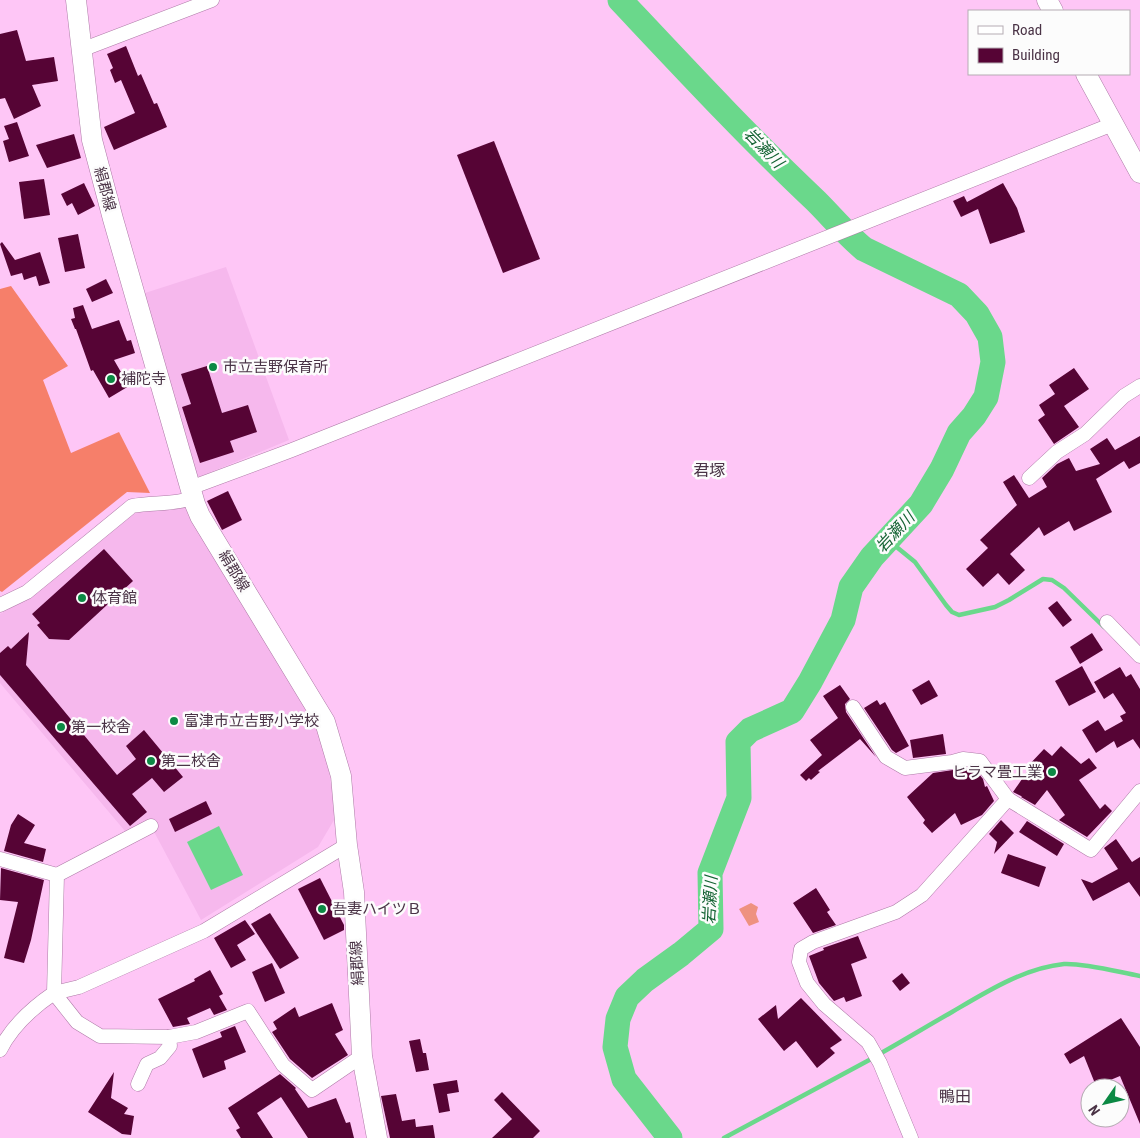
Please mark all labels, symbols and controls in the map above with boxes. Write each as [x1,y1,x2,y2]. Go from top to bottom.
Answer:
legend [968,10,1130,75]
text: Road [1012,21,1042,39]
text: Building [1012,46,1060,64]
water label: 岩瀬川 [740,124,789,173]
street label: 絹郡線 [90,165,120,213]
place label: 市立吉野保育所 [223,358,328,376]
marker: 市立吉野保育所 [207,361,219,373]
place label: 補陀寺 [121,370,166,388]
marker: 補陀寺 [105,373,117,385]
district label: 君塚 [693,461,725,480]
water label: 岩瀬川 [872,507,920,556]
street label: 絹郡線 [215,547,253,595]
place label: 体育館 [92,589,137,607]
marker: 体育館 [76,592,88,604]
place label: 富津市立吉野小学校 [184,712,319,730]
marker: 富津市立吉野小学校 [168,715,180,727]
place label: 第一校舎 [71,718,131,736]
marker: 第一校舎 [55,721,67,733]
place label: 第二校舎 [161,752,221,770]
marker: 第二校舎 [145,755,157,767]
place label: ヒラマ畳工業 [952,763,1042,781]
marker: ヒラマ畳工業 [1046,766,1058,778]
water label: 岩瀬川 [699,874,721,924]
place label: 吾妻ハイツＢ [332,900,422,918]
marker: 吾妻ハイツＢ [316,903,328,915]
street label: 絹郡線 [347,940,367,986]
north arrow [1080,1078,1130,1128]
district label: 鴨田 [939,1087,971,1106]
text: N [1085,1102,1103,1118]

